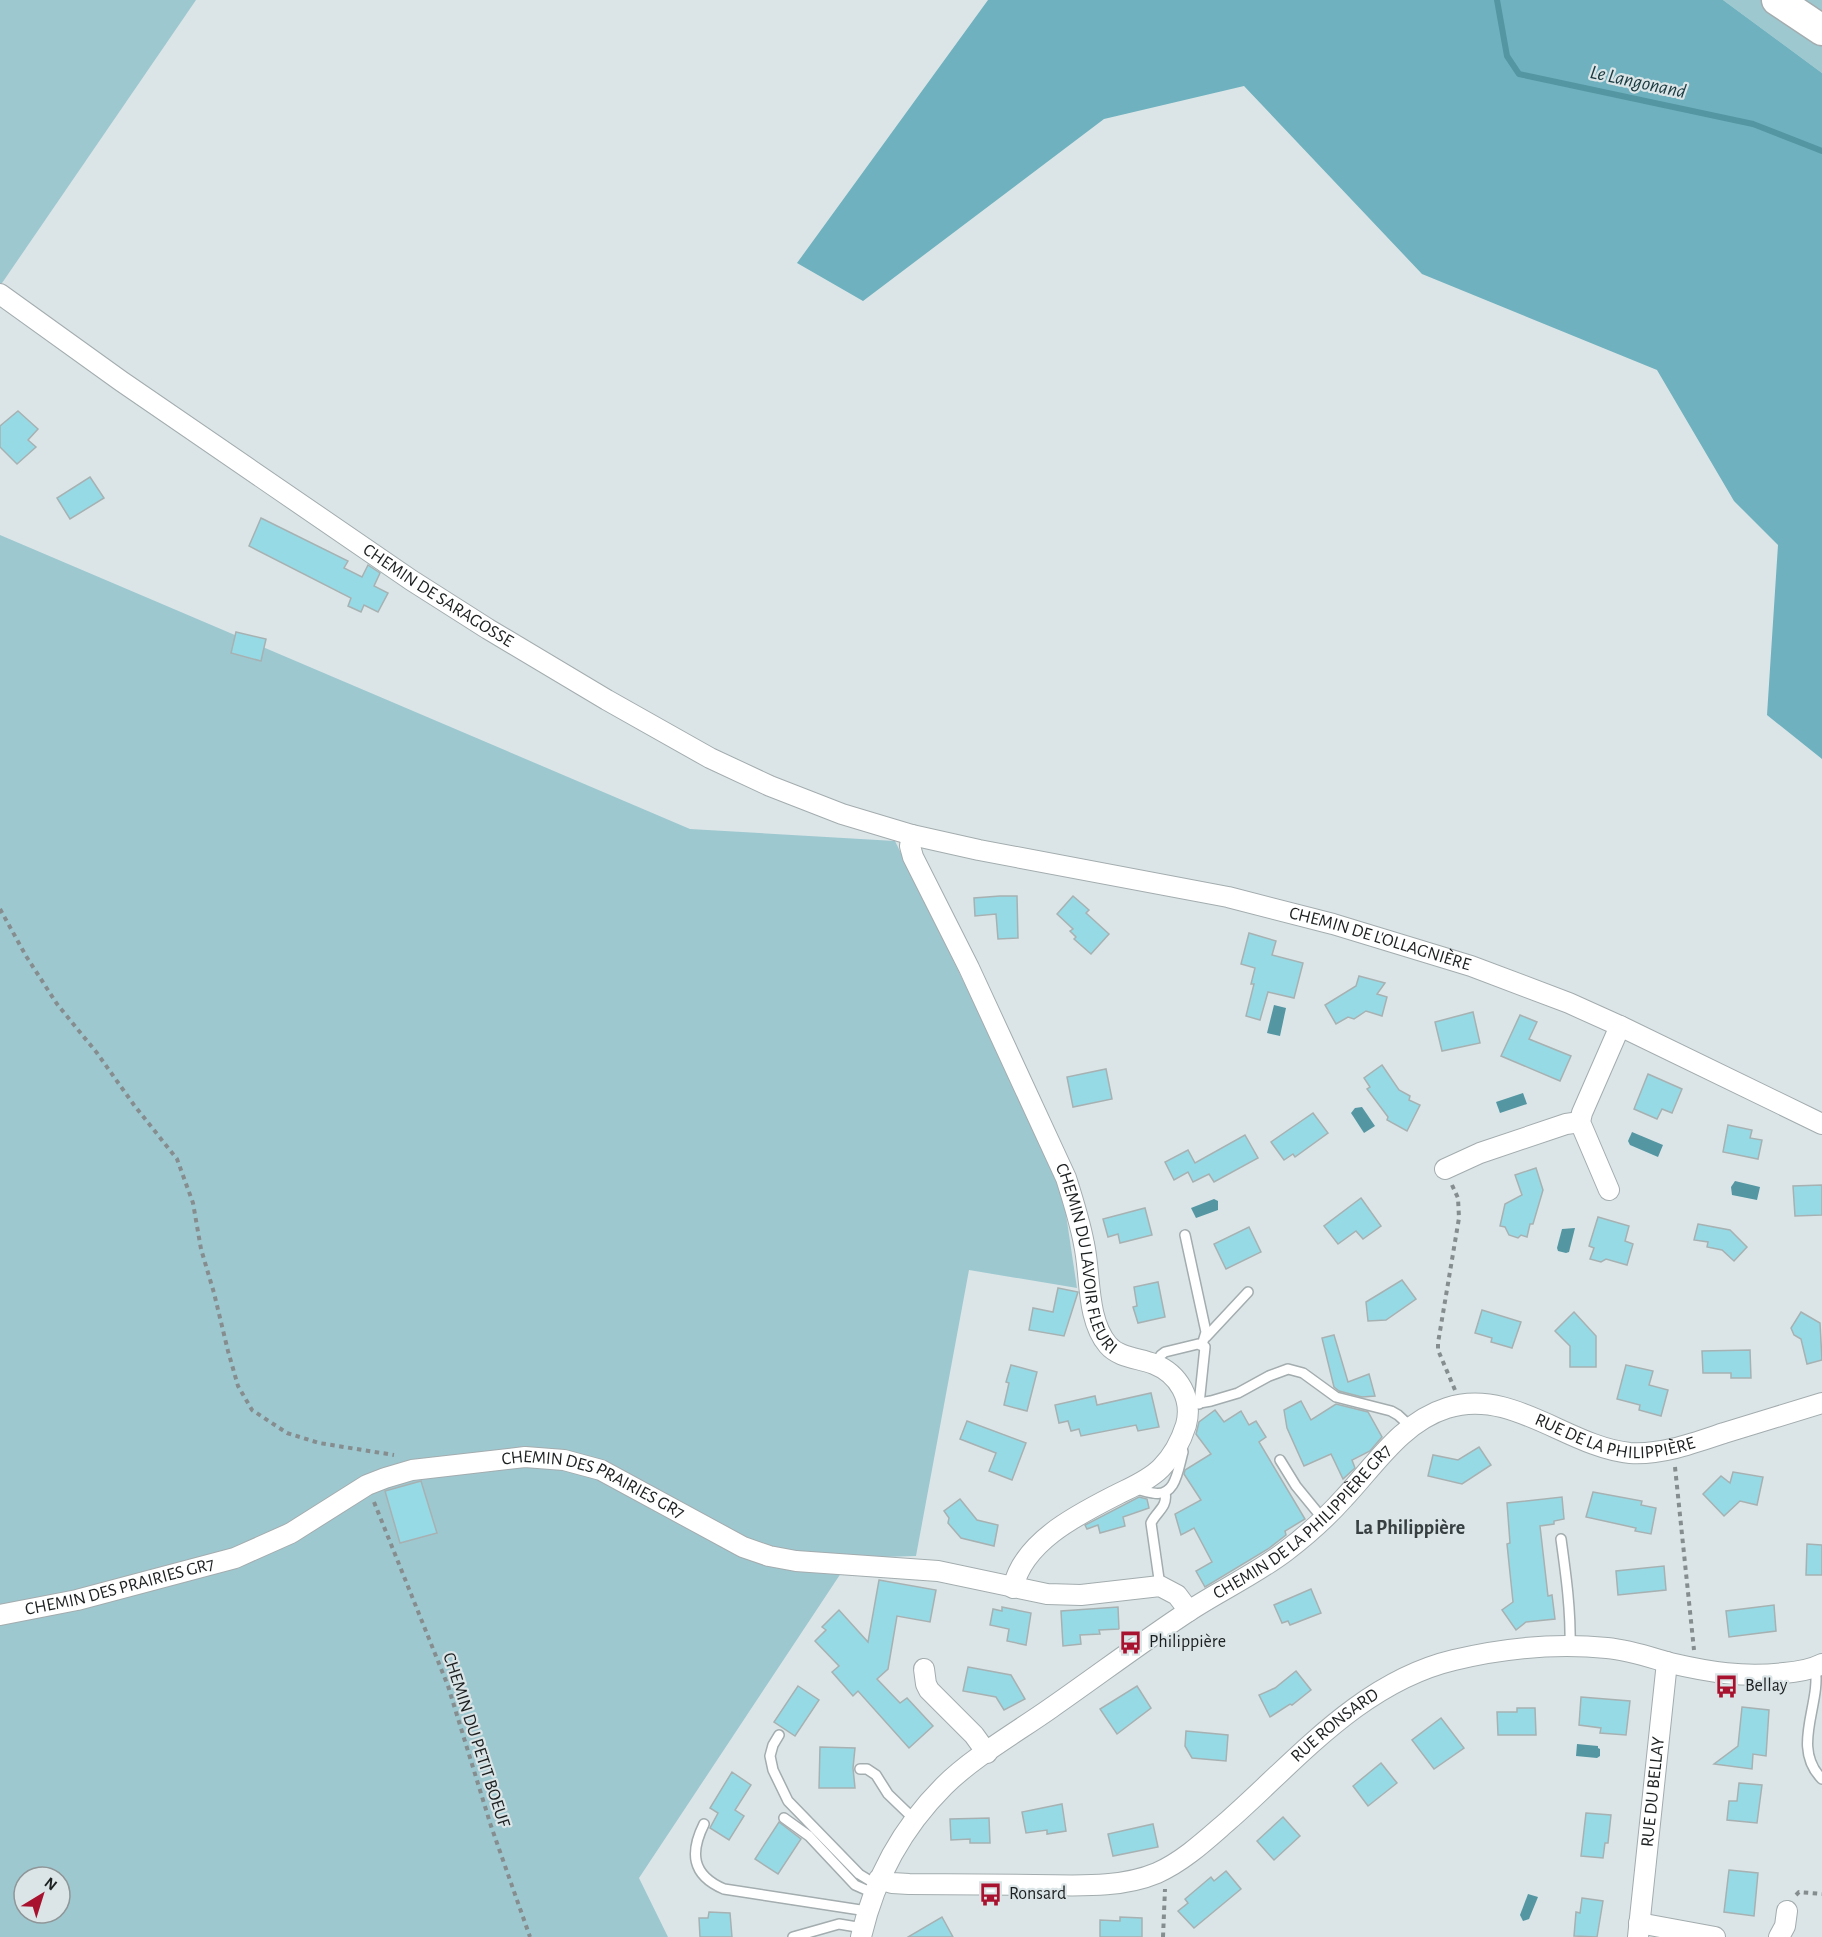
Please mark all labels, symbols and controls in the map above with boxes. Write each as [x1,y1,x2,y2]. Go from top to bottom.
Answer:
water label: Le Langonand [1588,62,1688,102]
street label: CHEMIN DE SARAGOSSE [360,541,516,651]
street label: CHEMIN DE L'OLLAGNIÈRE [1287,904,1473,974]
street label: CHEMIN DU LAVOIR FLEURI [1052,1161,1120,1358]
street label: RUE DE LA PHILIPPIÈRE [1532,1411,1698,1462]
street label: CHEMIN DE LA PHILIPPIÈRE GR7 [1210,1441,1395,1603]
street label: CHEMIN DES PRAIRIES GR7 [501,1448,687,1522]
district label: La Philippière [1355,1518,1465,1538]
street label: CHEMIN DES PRAIRIES GR7 [24,1555,216,1619]
bus stop icon: Philippière [1118,1629,1144,1655]
place label: Philippière [1149,1633,1226,1651]
street label: CHEMIN DU PETIT BOEUF [439,1650,513,1830]
bus stop icon: Bellay [1714,1673,1740,1699]
place label: Bellay [1745,1677,1788,1695]
street label: RUE RONSARD [1288,1685,1382,1766]
street label: RUE DU BELLAY [1639,1735,1668,1848]
north arrow [12,1865,72,1925]
text: N [41,1874,60,1894]
bus stop icon: Ronsard [978,1881,1004,1907]
place label: Ronsard [1009,1885,1066,1903]

